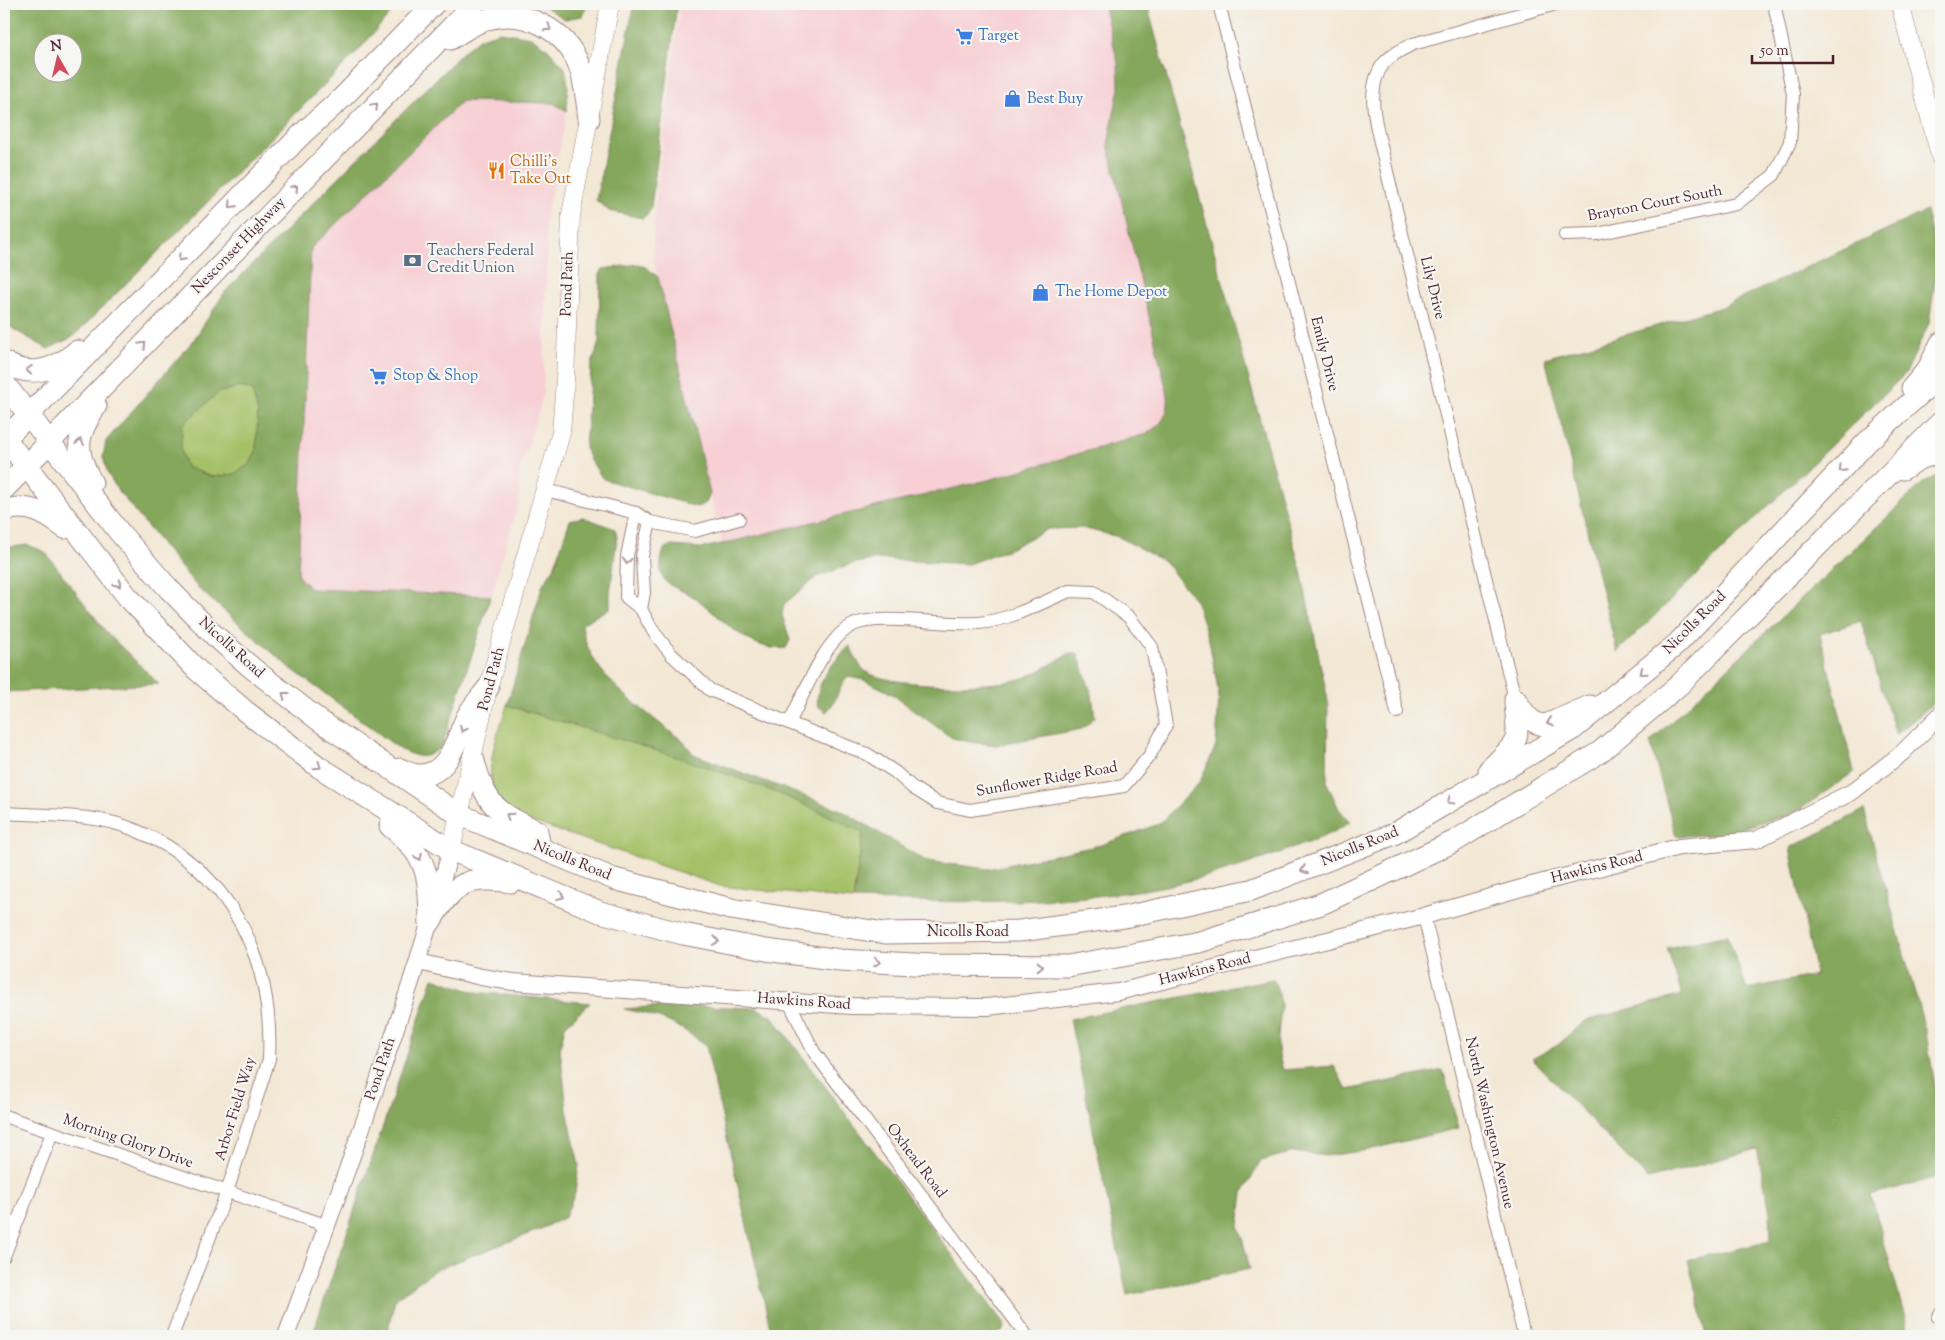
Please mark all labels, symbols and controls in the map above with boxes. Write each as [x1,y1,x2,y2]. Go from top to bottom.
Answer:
one-way arrow [543,22,552,31]
supermarket icon: Target [954,26,974,46]
place label: Target [978,26,1019,47]
north arrow [32,32,82,82]
scale bar [1752,32,1834,64]
text: N [50,36,63,58]
text: 50 m [1759,41,1789,62]
shop icon: Best Buy [1003,89,1023,109]
place label: Best Buy [1027,89,1084,110]
one-way arrow [369,102,378,111]
place label: Chilli's Take Out [510,152,571,190]
restaurant icon: Chilli's Take Out [486,161,506,181]
street label: Brayton Court South [1586,181,1724,227]
one-way arrow [290,185,299,194]
street label: Nesconset Highway [187,193,291,299]
one-way arrow [229,199,238,208]
place label: Teachers Federal Credit Union [427,241,534,279]
bank icon: Teachers Federal Credit Union [403,250,423,270]
street label: Pond Path [556,251,580,317]
one-way arrow [178,253,187,262]
street label: Lily Drive [1414,254,1450,322]
shop icon: The Home Depot [1031,282,1051,302]
place label: The Home Depot [1055,282,1167,303]
street label: Emily Drive [1305,314,1343,394]
one-way arrow [137,342,146,351]
one-way arrow [25,365,33,376]
supermarket icon: Stop & Shop [369,366,389,386]
place label: Stop & Shop [393,366,478,387]
one-way arrow [74,438,84,447]
one-way arrow [1839,463,1848,472]
one-way arrow [622,557,633,565]
one-way arrow [113,578,121,587]
street label: Nicolls Road [1659,586,1732,659]
street label: Nicolls Road [193,613,269,684]
street label: Pond Path [473,645,511,713]
one-way arrow [1639,666,1648,675]
one-way arrow [281,692,291,701]
one-way arrow [1546,716,1555,726]
one-way arrow [458,724,468,732]
street label: Sunflower Ridge Road [975,757,1120,803]
one-way arrow [312,760,322,769]
one-way arrow [1447,795,1456,805]
one-way arrow [505,813,515,822]
street label: Nicolls Road [1318,822,1403,872]
street label: Nicolls Road [530,836,615,886]
street label: Hawkins Road [1549,846,1646,890]
one-way arrow [413,852,423,861]
one-way arrow [1300,864,1308,874]
one-way arrow [556,889,565,900]
street label: Nicolls Road [927,922,1010,943]
one-way arrow [712,935,721,945]
street label: Hawkins Road [1157,948,1254,992]
one-way arrow [873,957,881,968]
one-way arrow [1036,961,1044,971]
street label: Hawkins Road [756,988,852,1016]
street label: Pond Path [360,1035,402,1103]
street label: North Washington Avenue [1459,1035,1519,1211]
street label: Arbor Field Way [210,1054,262,1163]
street label: Morning Glory Drive [60,1110,196,1174]
street label: Oxhead Road [881,1119,951,1203]

